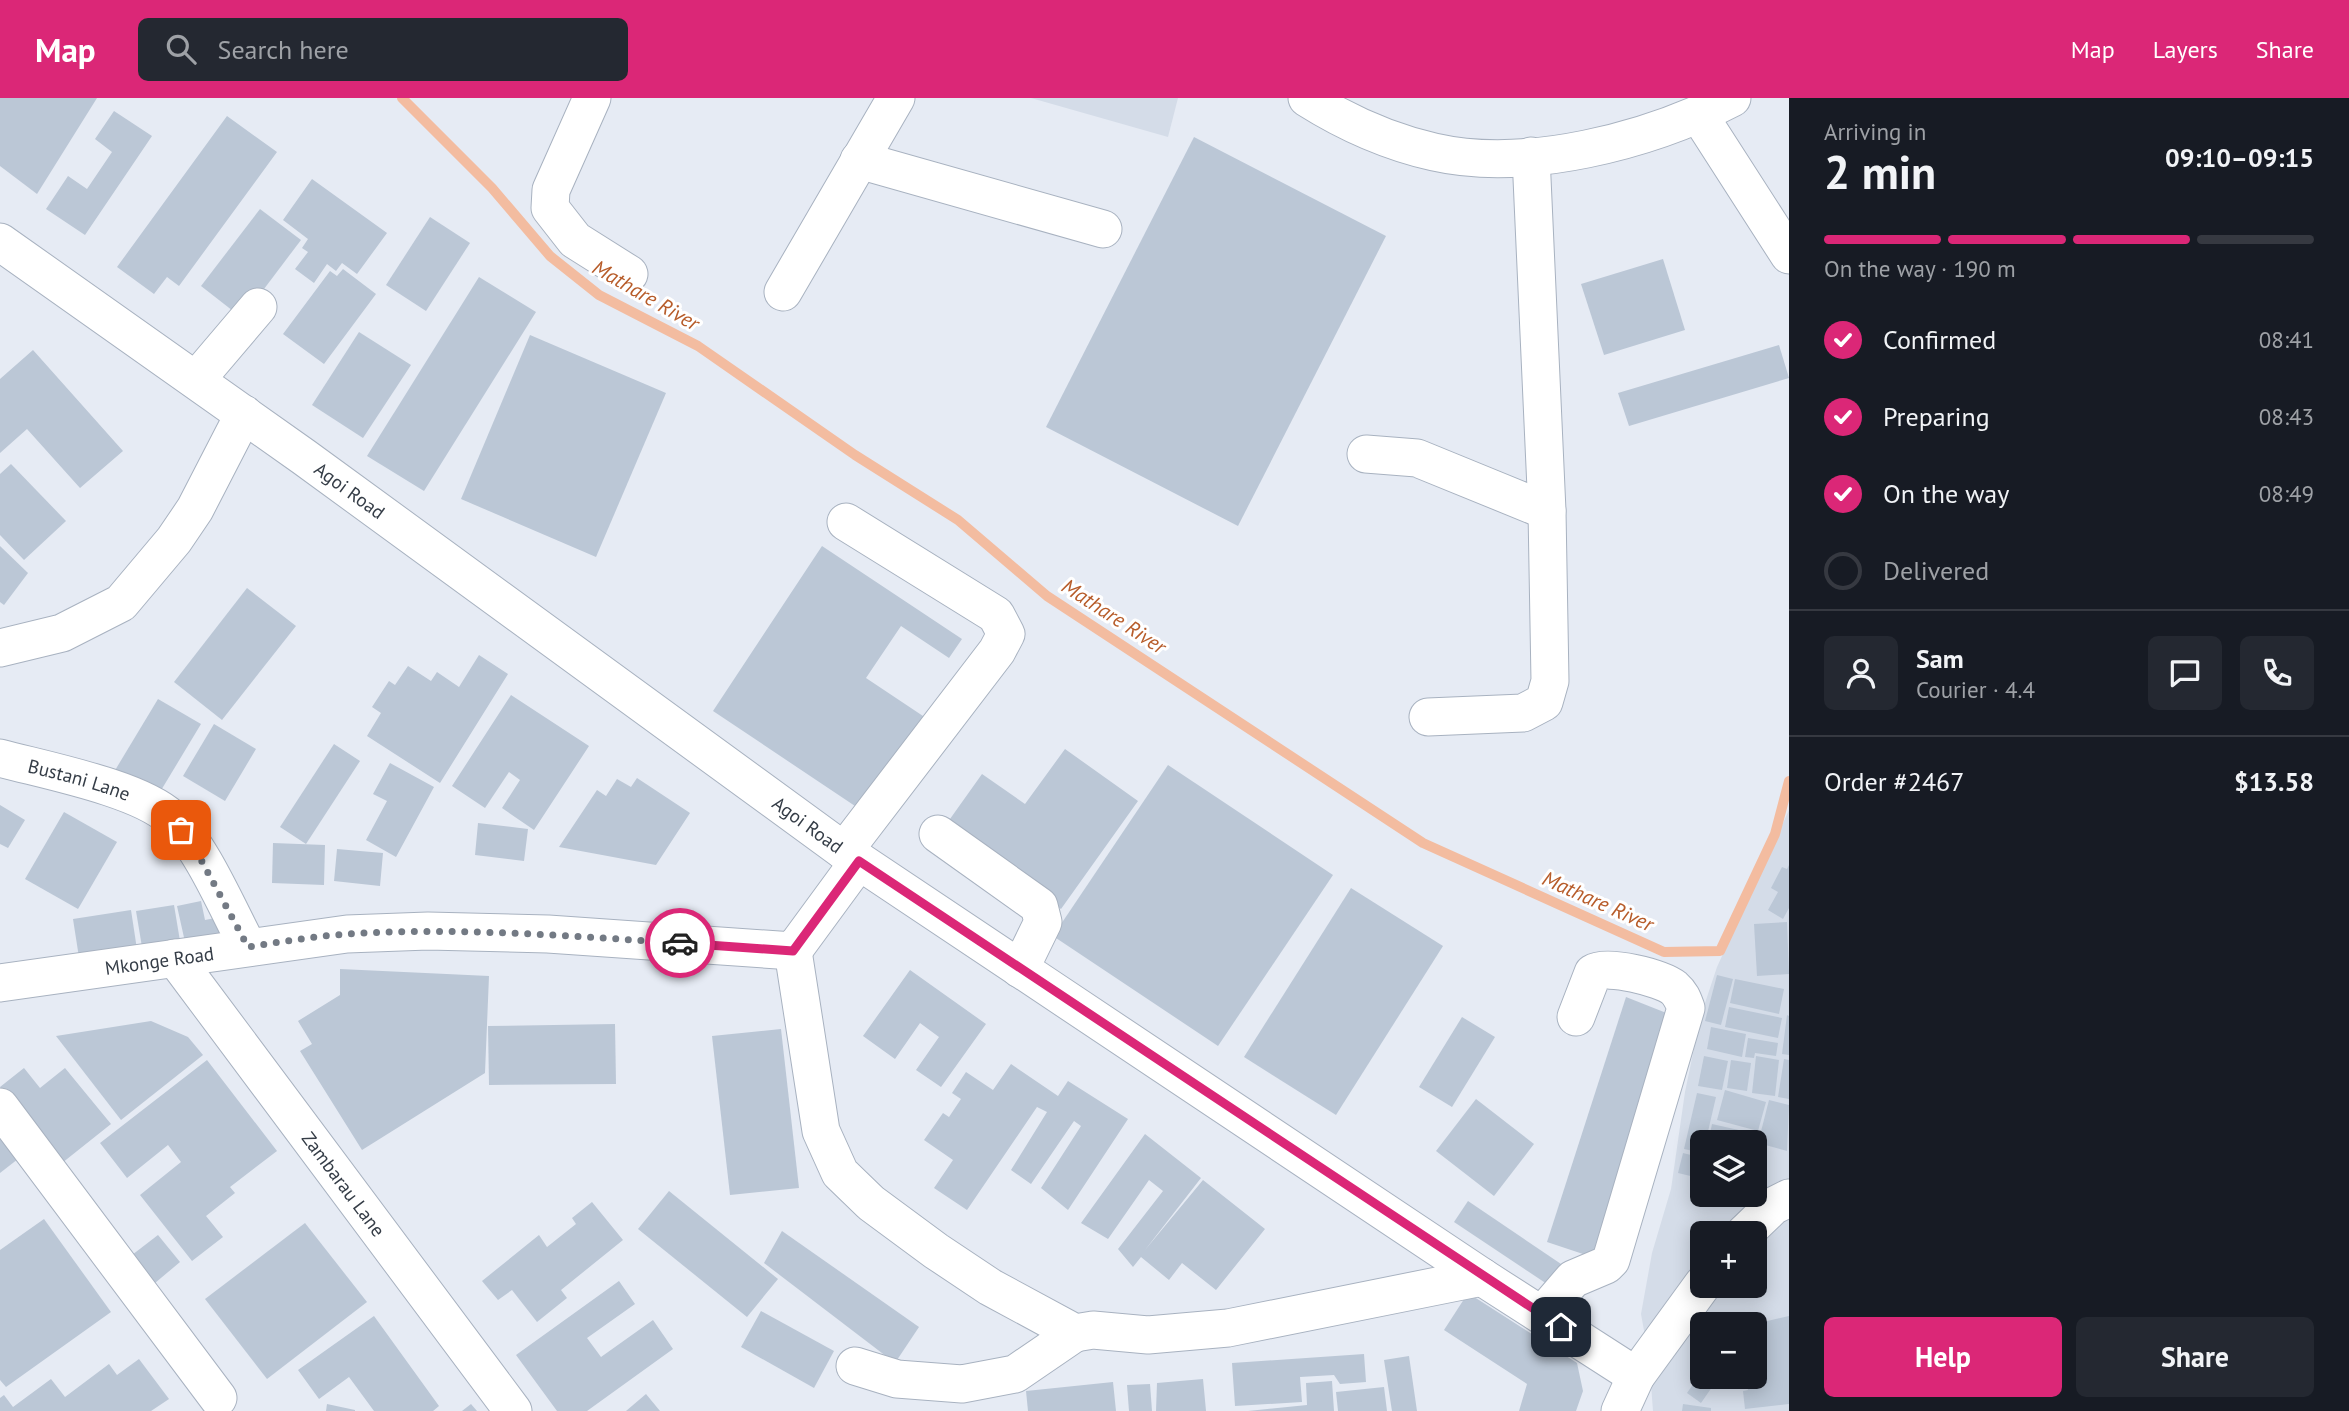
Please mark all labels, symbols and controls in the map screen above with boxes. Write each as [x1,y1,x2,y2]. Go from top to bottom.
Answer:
search box [138,18,628,81]
text: Map [35,28,96,71]
icon: search [162,30,200,68]
text: Search here [218,33,349,66]
text: Map [2071,34,2115,65]
text: Layers [2153,34,2218,65]
text: Share [2256,34,2314,65]
text: Arriving in [1824,117,1926,146]
text: 09:10–09:15 [2165,141,2314,174]
text: 2 min [1824,142,1936,202]
water label: Mathare River [588,254,706,337]
text: On the way · 190 m [1824,254,2016,283]
icon: check [1824,321,1862,359]
text: Confirmed [1883,323,1996,356]
text: 08:41 [2259,325,2314,354]
icon: check [1824,398,1862,436]
text: Preparing [1883,400,1990,433]
text: 08:43 [2259,402,2314,431]
street label: Agoi Road [310,457,390,524]
icon: check [1824,475,1862,513]
text: On the way [1883,477,2009,510]
text: 08:49 [2259,479,2314,508]
text: Delivered [1883,554,1989,587]
water label: Mathare River [1057,572,1173,661]
button: person [1824,636,1898,710]
button: chat [2148,636,2222,710]
button: phone [2240,636,2314,710]
text: Sam [1916,642,1964,675]
text: Courier · 4.4 [1916,675,2035,704]
street label: Bustani Lane [26,754,134,806]
text: Order #2467 [1824,765,1964,798]
text: $13.58 [2234,765,2314,798]
street label: Agoi Road [768,791,848,858]
pin [151,800,211,860]
icon: bag [162,811,200,849]
water label: Mathare River [1538,865,1660,938]
courier [645,908,715,978]
icon: car [661,924,699,962]
street label: Mkonge Road [103,941,215,980]
street label: Zambarau Lane [297,1127,391,1241]
map controls [1690,1130,1767,1389]
button: layers [1690,1130,1767,1207]
button: + [1690,1221,1767,1298]
pin [1531,1297,1591,1357]
icon: home [1542,1308,1580,1346]
button: − [1690,1312,1767,1389]
button: Help [1824,1317,2062,1397]
button: Share [2076,1317,2314,1397]

